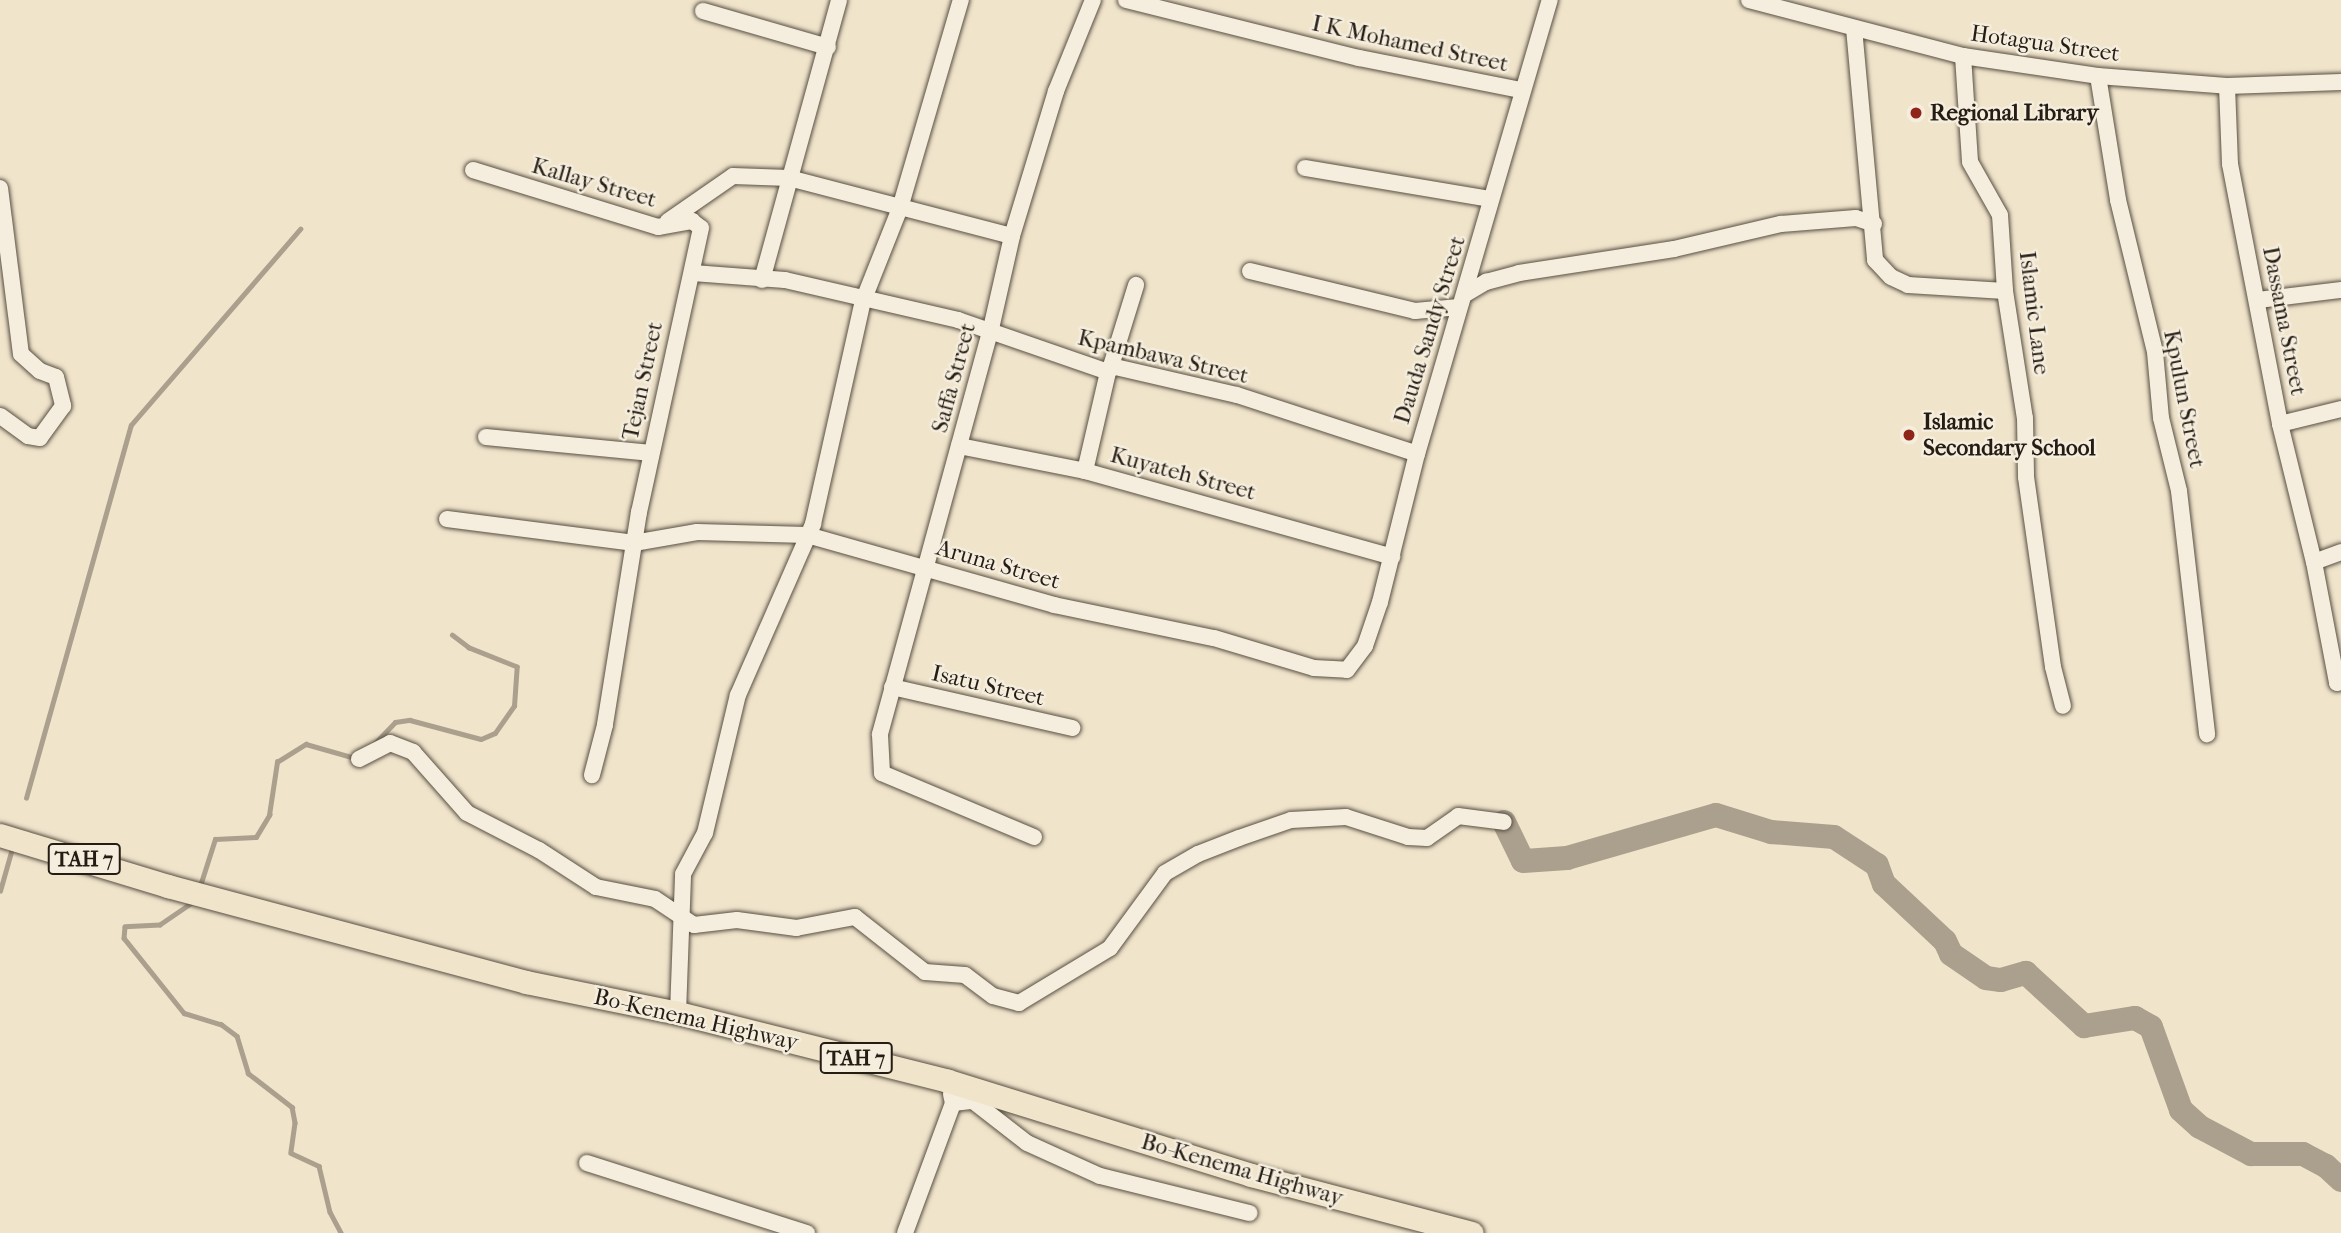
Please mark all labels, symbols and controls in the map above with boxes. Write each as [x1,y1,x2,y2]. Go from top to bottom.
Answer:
street label: I K Mohamed Street [1309,10,1511,78]
street label: Hotagua Street [1969,20,2121,68]
place label: Regional Library [1930,99,2098,127]
marker: Regional Library [1908,105,1924,121]
street label: Kallay Street [528,152,660,214]
street label: Dauda Sandy Street [1388,233,1472,427]
street label: Dassama Street [2256,244,2312,398]
street label: Islamic Lane [2013,250,2055,376]
street label: Tejan Street [617,319,669,443]
street label: Saffa Street [926,320,982,436]
street label: Kpambawa Street [1075,324,1251,390]
street label: Kpulun Street [2157,328,2211,470]
place label: Islamic Secondary School [1923,408,2096,462]
marker: Islamic Secondary School [1901,427,1917,443]
street label: Kuyateh Street [1107,441,1259,507]
street label: Aruna Street [933,534,1063,596]
street label: Isatu Street [929,660,1047,712]
road number: TAH 7 [47,842,121,876]
street label: Bo-Kenema Highway [591,983,801,1057]
road number: TAH 7 [819,1040,893,1076]
street label: Bo-Kenema Highway [1138,1128,1346,1212]

